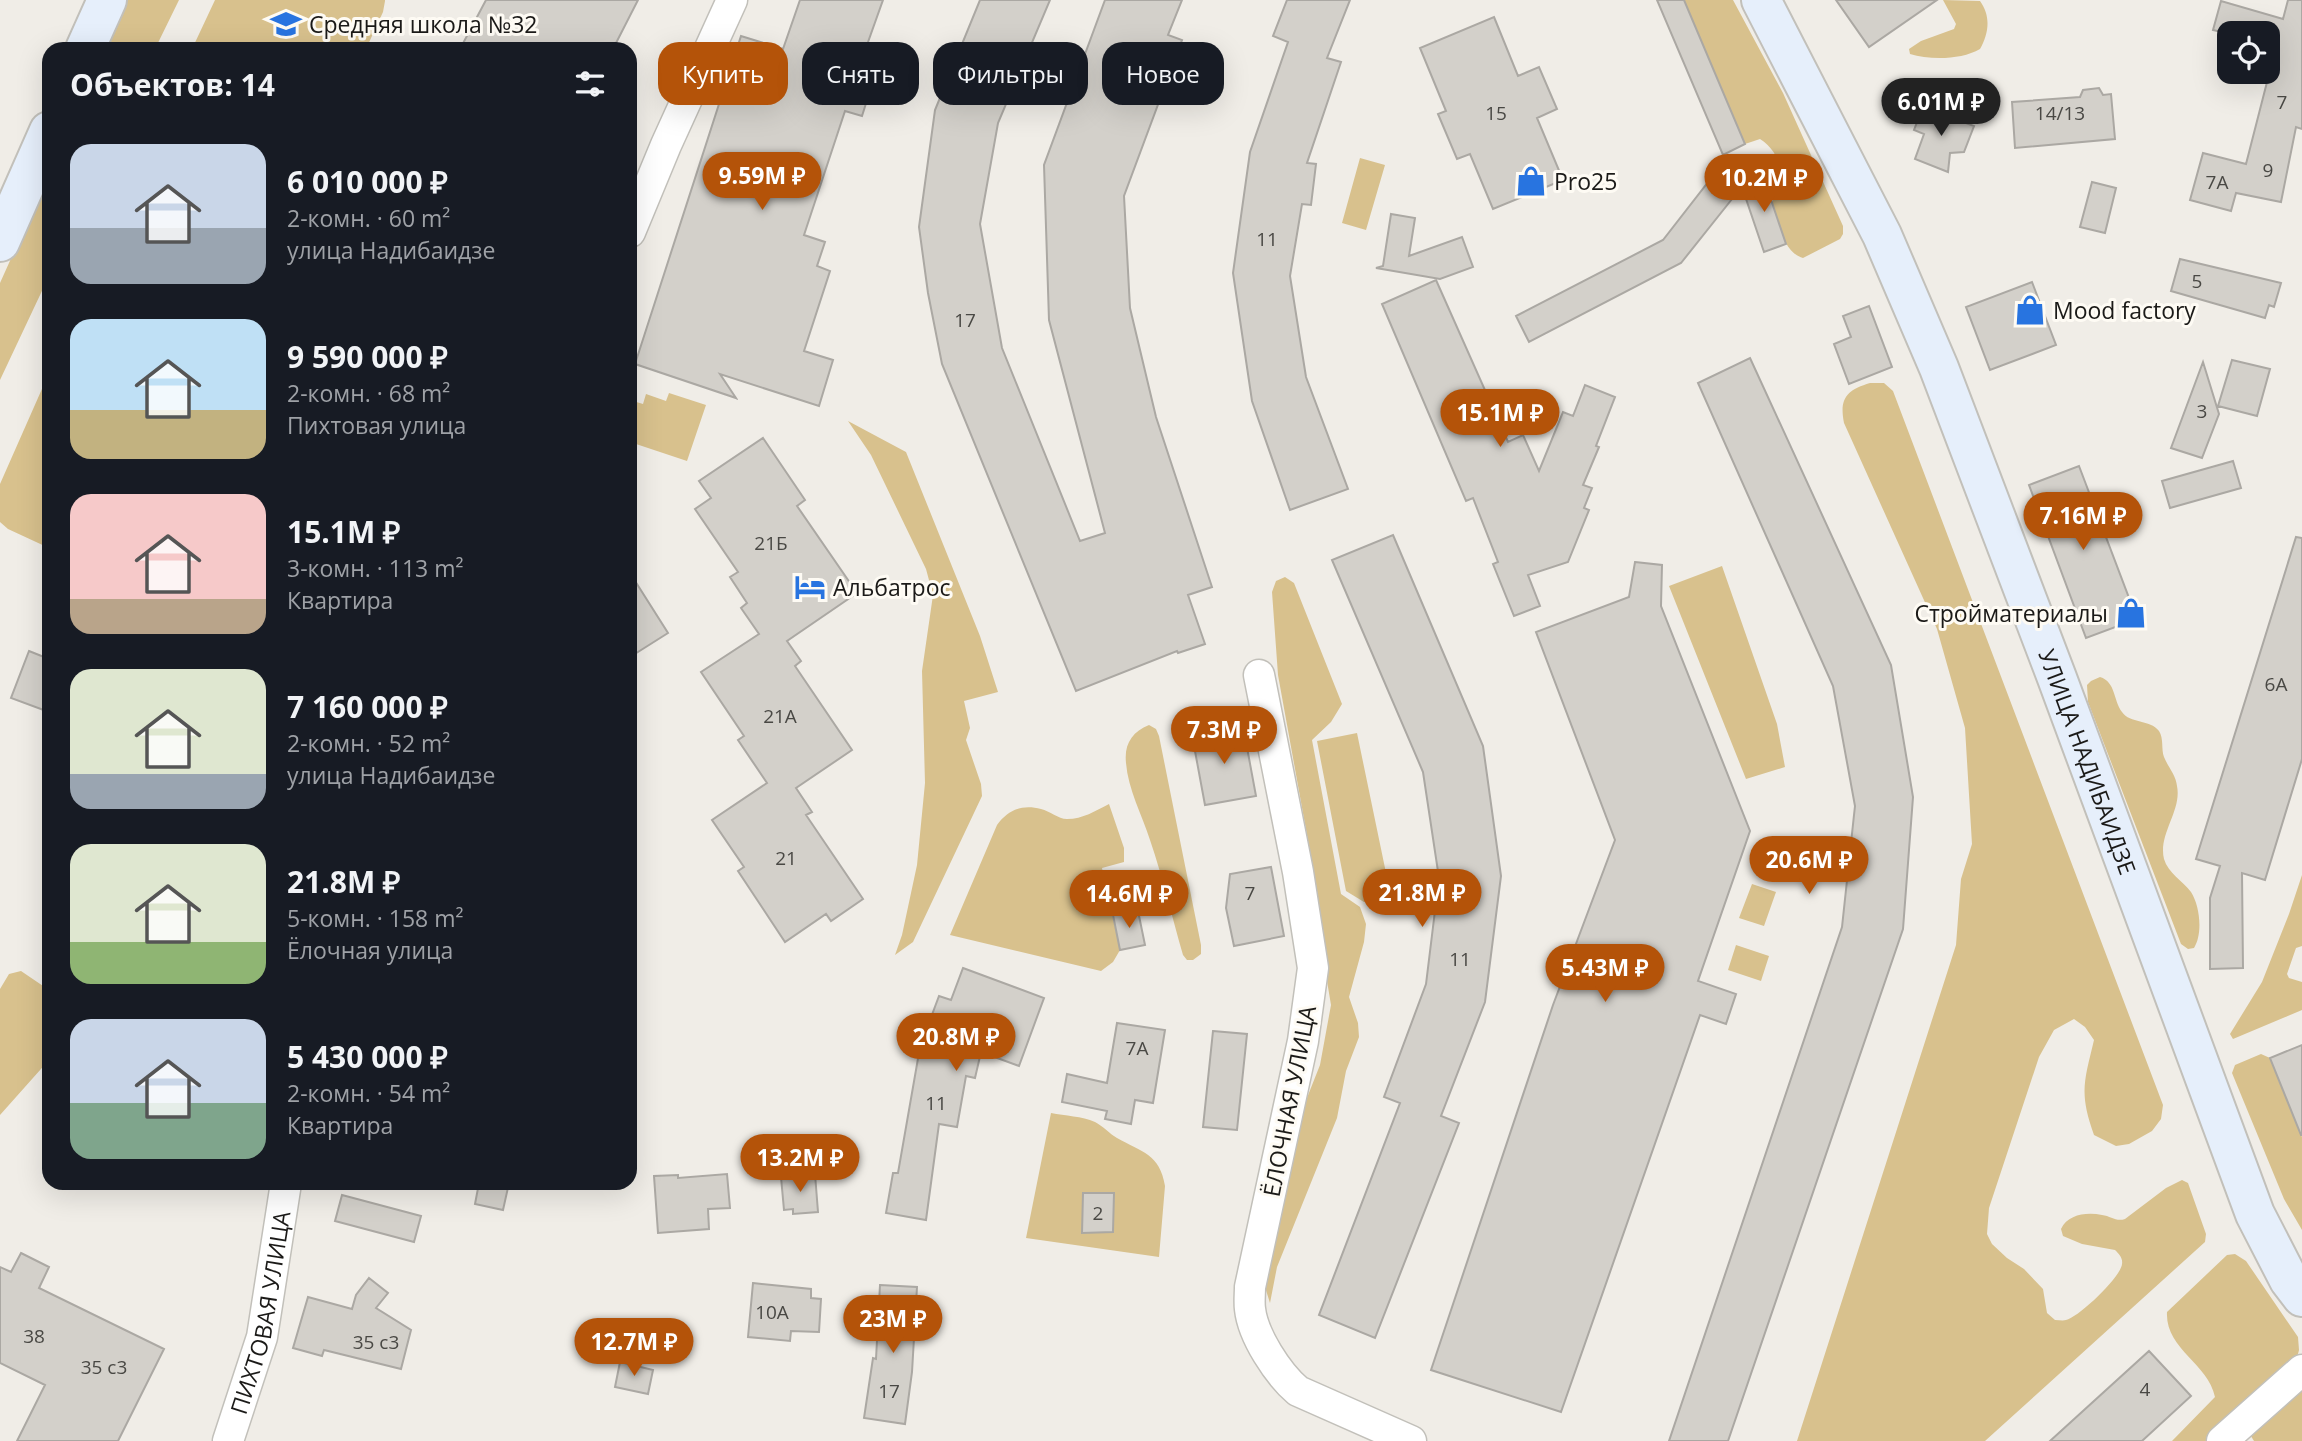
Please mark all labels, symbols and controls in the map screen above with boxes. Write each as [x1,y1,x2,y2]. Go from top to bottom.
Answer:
school or university icon: Средняя школа №32 [269,7,303,41]
place label: Средняя школа №32 [309,8,538,40]
map controls [2217,21,2280,84]
button: locate [2217,21,2280,84]
chip: Купить [658,42,788,105]
chip: Снять [802,42,919,105]
chip: Фильтры [933,42,1088,105]
chip: Новое [1102,42,1224,105]
text: Объектов: 14 [70,64,275,105]
icon: filters [571,65,609,103]
pin: 6.01M ₽ [1876,78,2006,138]
text: 6.01M ₽ [1897,85,1985,117]
house number: 7 [2277,89,2287,115]
house number: 15 [1485,100,1507,126]
house number: 14/13 [2035,100,2085,126]
pin: 9.59M ₽ [697,152,827,212]
pin: 10.2M ₽ [1699,154,1829,214]
house number: 9 [2263,157,2273,183]
text: 9.59M ₽ [718,159,806,191]
text: 6 010 000 ₽ [287,161,448,202]
text: 10.2M ₽ [1720,161,1808,193]
shop icon: Pro25 [1514,164,1548,198]
place label: Pro25 [1554,165,1617,197]
house number: 7А [2206,169,2228,195]
icon: home [126,172,210,256]
text: 2-комн. · 60 m² [287,202,450,234]
house number: 11 [1256,226,1278,252]
text: улица Надибаидзе [287,234,495,266]
house number: 5 [2192,268,2202,294]
shop icon: Mood factory [2013,293,2047,327]
place label: Mood factory [2053,294,2196,326]
house number: 17 [954,307,976,333]
text: 9 590 000 ₽ [287,336,448,377]
icon: home [126,347,210,431]
text: 2-комн. · 68 m² [287,377,450,409]
pin: 15.1M ₽ [1435,390,1565,449]
text: 15.1M ₽ [1456,396,1544,428]
house number: 3 [2197,398,2207,424]
text: Пихтовая улица [287,409,466,441]
pin: 7.16M ₽ [2018,492,2148,552]
text: 7.16M ₽ [2039,499,2127,531]
text: 15.1M ₽ [287,511,401,552]
icon: home [126,522,210,606]
house number: 21Б [754,530,788,556]
text: 3-комн. · 113 m² [287,552,463,584]
hotel icon: Альбатрос [793,570,827,604]
place label: Альбатрос [833,571,950,603]
text: Квартира [287,584,393,616]
shop icon: Стройматериалы [2114,596,2148,630]
place label: Стройматериалы [1914,597,2108,629]
street label: УЛИЦА НАДИБАИДЗЕ [2031,644,2144,879]
house number: 6А [2265,671,2287,697]
text: 7 160 000 ₽ [287,686,448,727]
icon: home [126,697,210,781]
house number: 21А [763,703,797,729]
pin: 7.3M ₽ [1167,706,1281,766]
text: 7.3M ₽ [1187,713,1261,745]
text: 2-комн. · 52 m² [287,727,450,759]
text: улица Надибаидзе [287,759,495,791]
pin: 20.6M ₽ [1744,836,1874,896]
text: 20.6M ₽ [1765,843,1853,875]
house number: 21 [775,845,797,871]
text: 21.8M ₽ [287,861,401,902]
pin: 14.6M ₽ [1064,870,1194,930]
pin: 21.8M ₽ [1357,870,1487,929]
icon: home [126,872,210,956]
text: 21.8M ₽ [1378,876,1466,908]
text: 14.6M ₽ [1085,877,1173,909]
house number: 7 [1245,880,1255,906]
text: 5-комн. · 158 m² [287,902,463,934]
text: Ёлочная улица [287,934,453,966]
pin: 5.43M ₽ [1540,944,1670,1004]
house number: 11 [1449,946,1471,972]
text: 5.43M ₽ [1561,951,1649,983]
street label: ЁЛОЧНАЯ УЛИЦА [1255,1002,1323,1199]
pin: 20.8M ₽ [891,1014,1021,1073]
text: 20.8M ₽ [912,1020,1000,1052]
house number: 7А [1126,1035,1148,1061]
text: 5 430 000 ₽ [287,1036,448,1077]
icon: home [126,1047,210,1131]
text: 2-комн. · 54 m² [287,1077,450,1109]
house number: 11 [925,1090,947,1116]
text: Квартира [287,1109,393,1141]
pin: 13.2M ₽ [735,1134,865,1194]
text: 13.2M ₽ [756,1141,844,1173]
house number: 2 [1093,1200,1103,1226]
street label: ПИХТОВАЯ УЛИЦА [222,1208,297,1418]
pin: 23M ₽ [844,1296,942,1355]
house number: 10А [755,1299,789,1325]
text: 23M ₽ [859,1302,927,1334]
pin: 12.7M ₽ [569,1318,699,1378]
house number: 38 [23,1323,45,1349]
text: 12.7M ₽ [590,1325,678,1357]
house number: 35 с3 [353,1329,399,1355]
house number: 35 с3 [81,1354,127,1380]
house number: 4 [2140,1376,2151,1402]
house number: 17 [878,1378,900,1404]

